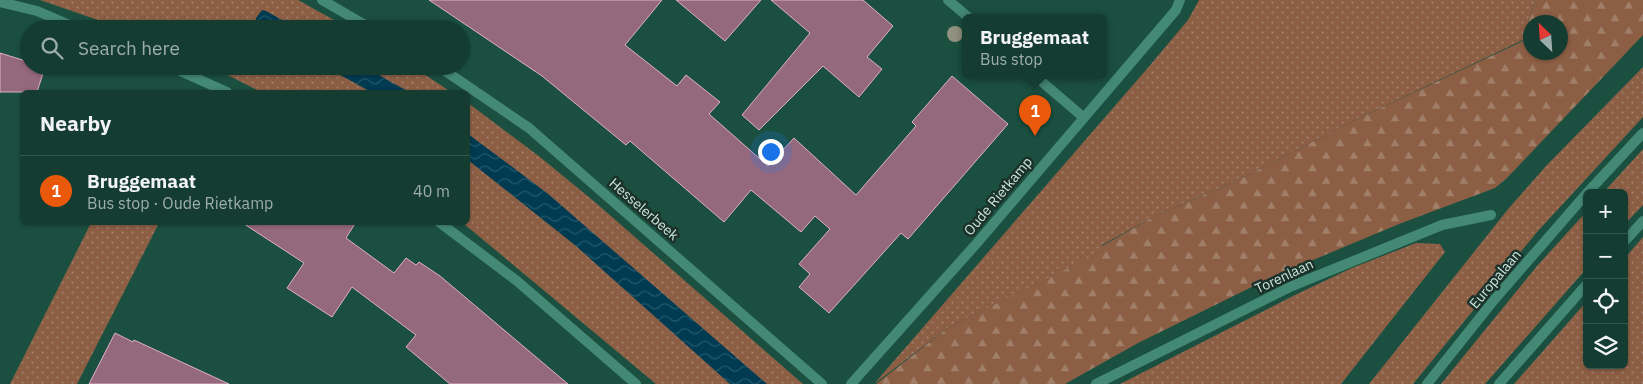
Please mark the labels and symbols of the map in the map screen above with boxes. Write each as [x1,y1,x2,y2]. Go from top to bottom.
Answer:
north arrow [1523,15,1568,60]
pin: 1 [1019,95,1051,136]
your location [758,139,784,165]
street label: Oude Rietkamp [960,153,1036,239]
street label: Hesselerbeek [606,174,683,245]
street label: Europalaan [1465,246,1525,312]
street label: Torenlaan [1252,255,1316,297]

